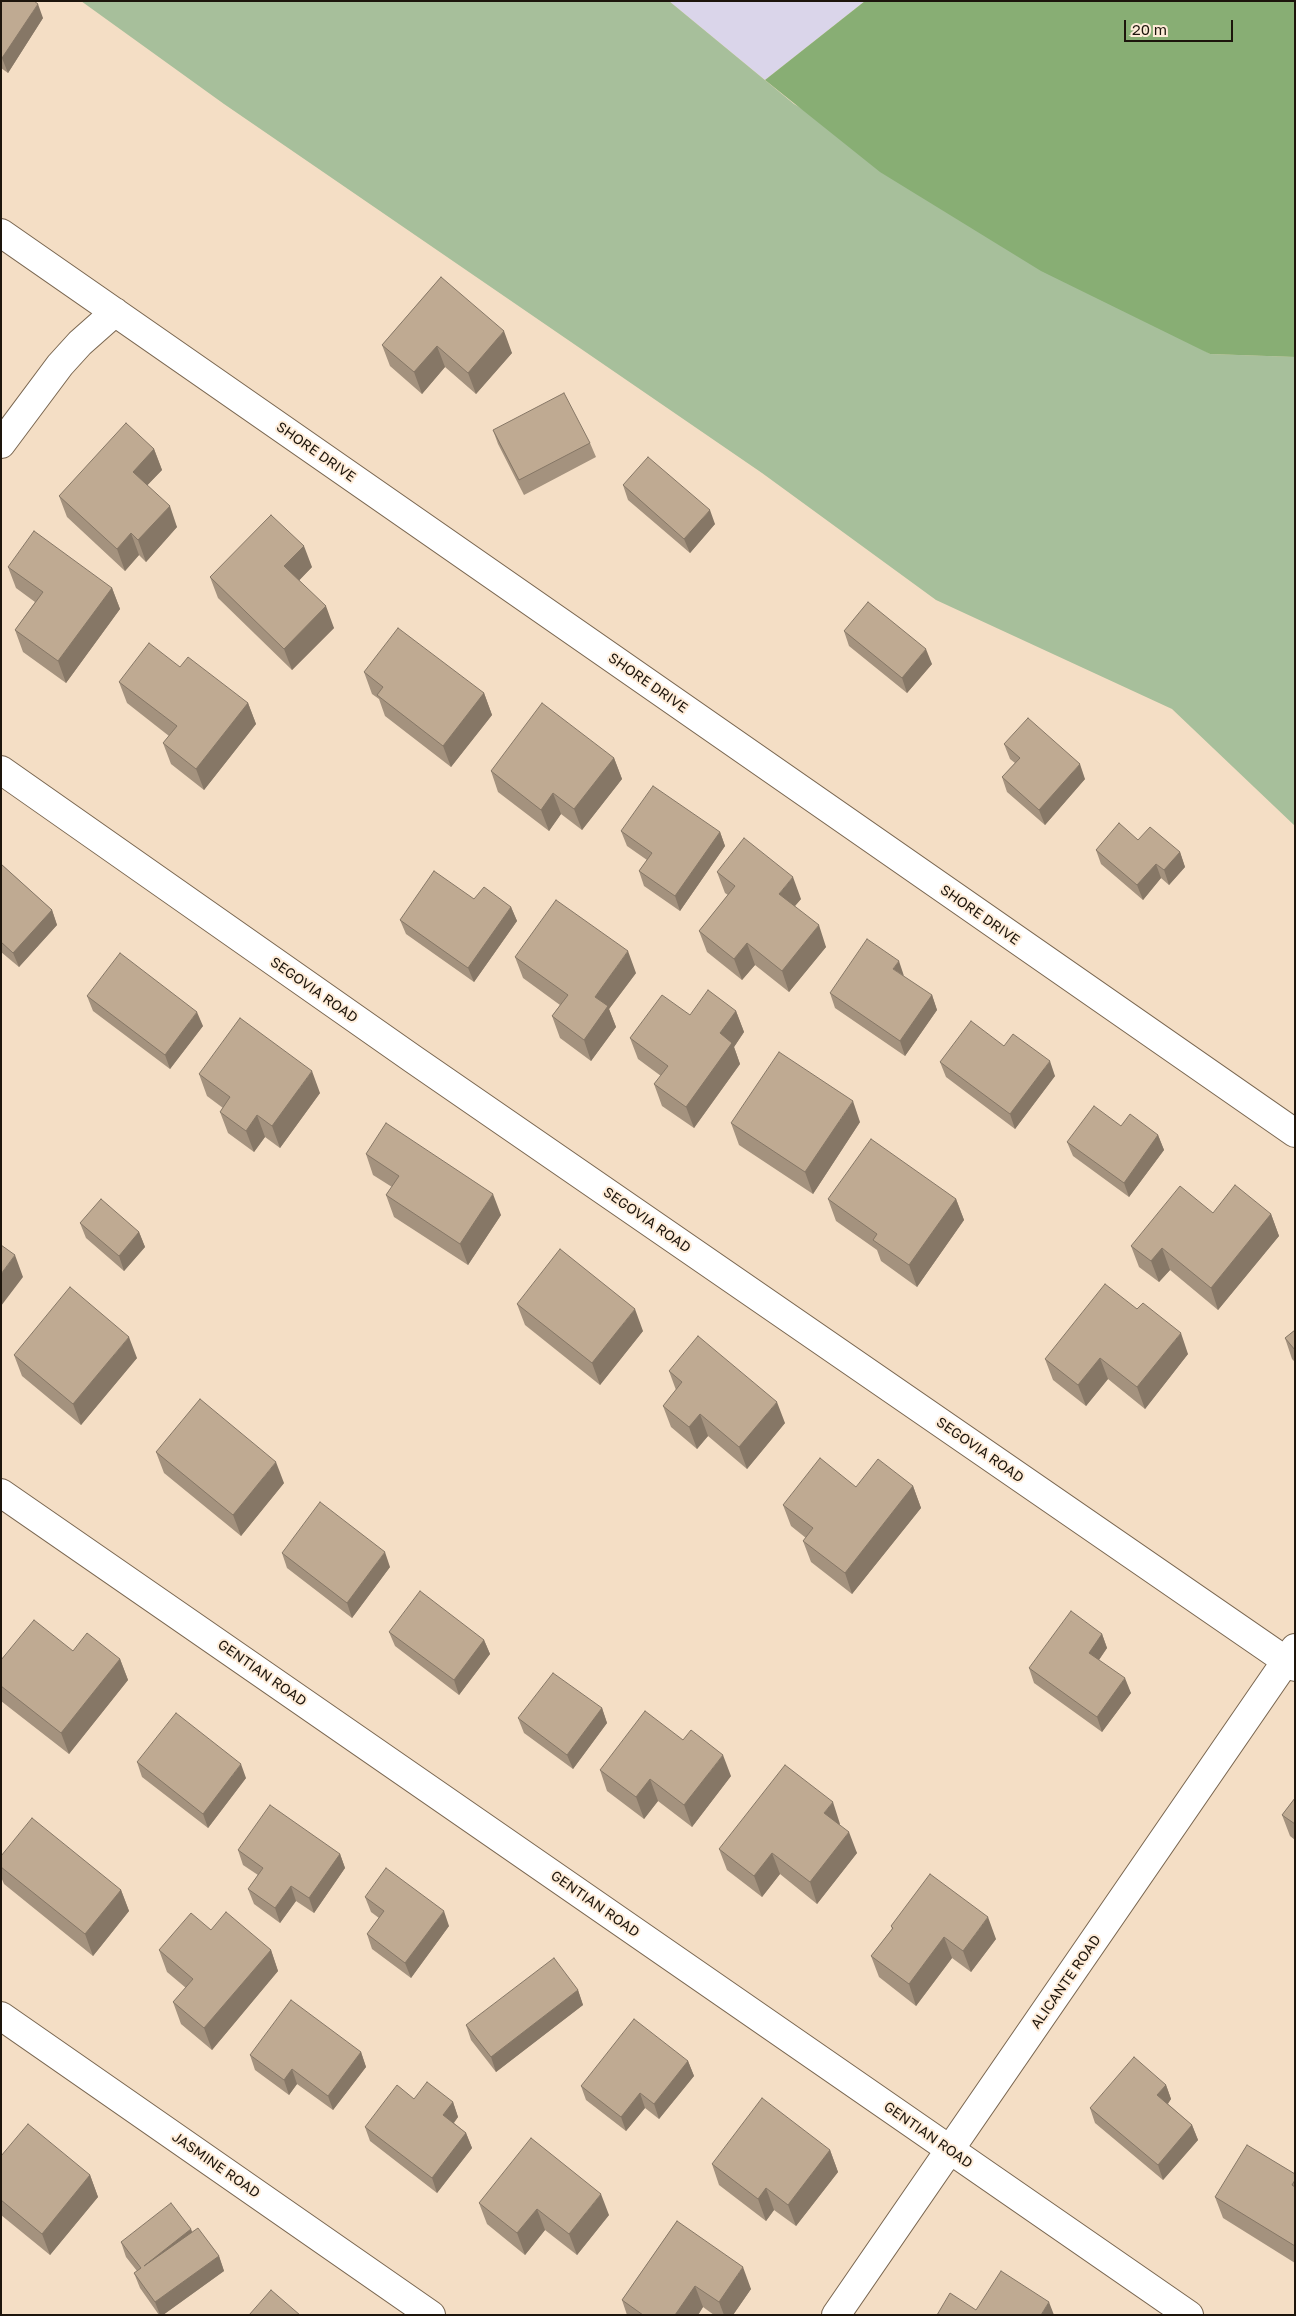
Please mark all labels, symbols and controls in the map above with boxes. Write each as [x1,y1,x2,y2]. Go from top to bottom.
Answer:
scale bar [1126,10,1235,42]
text: 20 m [1132,20,1167,38]
street label: SHORE DRIVE [273,418,359,486]
street label: SHORE DRIVE [605,649,691,717]
street label: SHORE DRIVE [937,881,1023,949]
street label: SEGOVIA ROAD [267,954,361,1026]
street label: SEGOVIA ROAD [600,1184,694,1256]
street label: SEGOVIA ROAD [933,1414,1027,1486]
street label: GENTIAN ROAD [214,1636,310,1710]
street label: GENTIAN ROAD [547,1867,643,1941]
street label: ALICANTE ROAD [1027,1932,1105,2032]
street label: GENTIAN ROAD [880,2098,976,2172]
street label: JASMINE ROAD [169,2128,263,2202]

